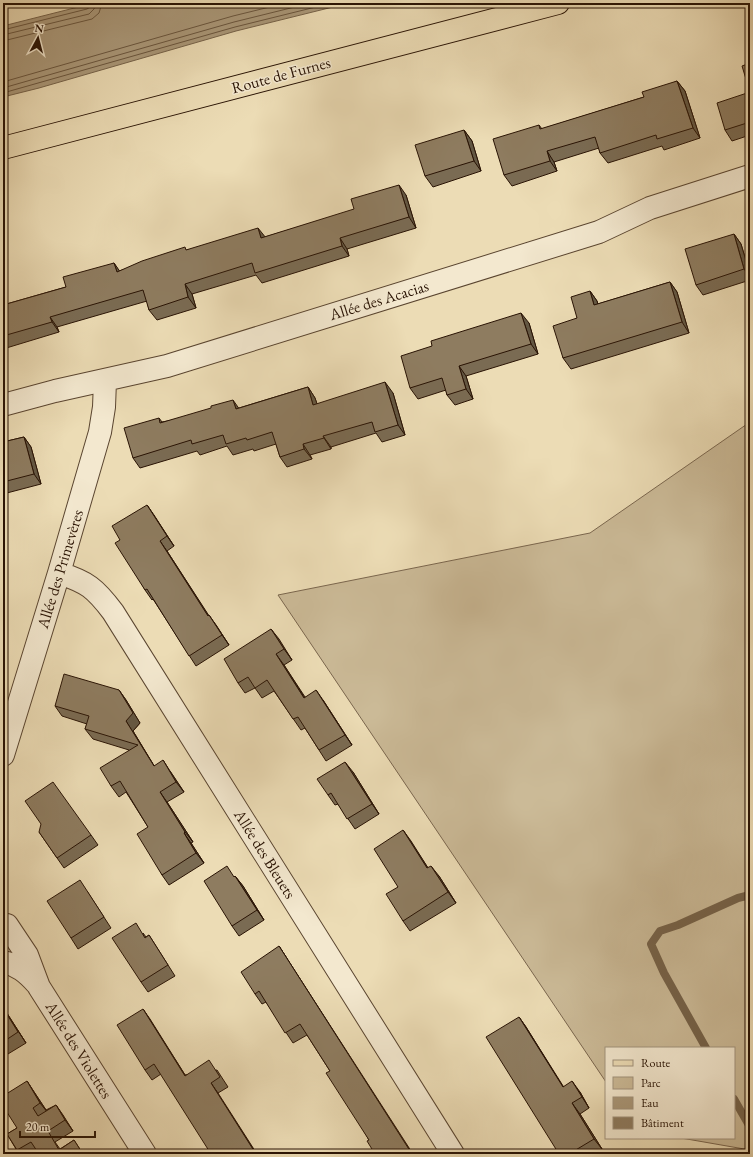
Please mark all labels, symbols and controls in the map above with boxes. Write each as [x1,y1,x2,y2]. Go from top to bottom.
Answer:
north arrow [18,18,58,58]
text: N [34,21,45,36]
street label: Route de Furnes [229,52,333,98]
street label: Allée des Acacias [326,275,431,325]
street label: Allée des Primevères [32,507,88,632]
street label: Allée des Bleuets [229,805,301,903]
street label: Allée des Violettes [40,997,117,1102]
legend [605,1047,735,1139]
text: Route [641,1055,671,1071]
text: Parc [641,1075,661,1091]
text: Eau [641,1095,659,1111]
scale bar [20,1113,95,1139]
text: Bâtiment [641,1115,684,1131]
text: 20 m [26,1119,50,1135]

